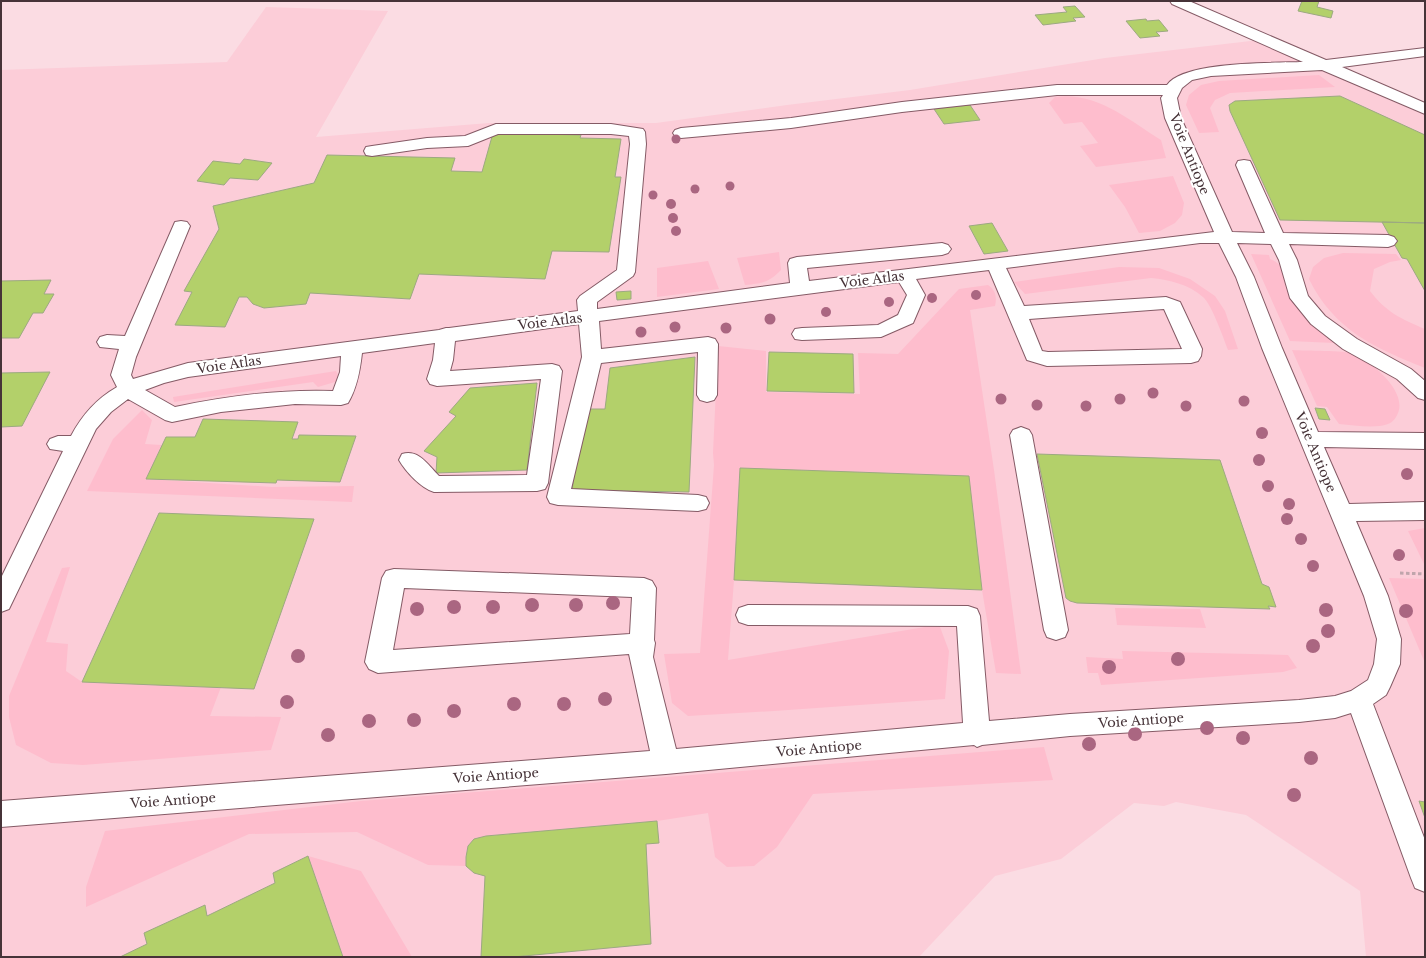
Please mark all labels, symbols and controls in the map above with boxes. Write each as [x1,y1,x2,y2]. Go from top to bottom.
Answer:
street label: Voie Antiope [1165,110,1213,197]
street label: Voie Atlas [838,267,905,292]
street label: Voie Atlas [516,309,583,334]
street label: Voie Atlas [195,352,262,378]
street label: Voie Antiope [1291,408,1340,495]
street label: Voie Antiope [1097,709,1184,732]
street label: Voie Antiope [775,736,863,761]
street label: Voie Antiope [452,764,539,787]
street label: Voie Antiope [129,789,216,812]

